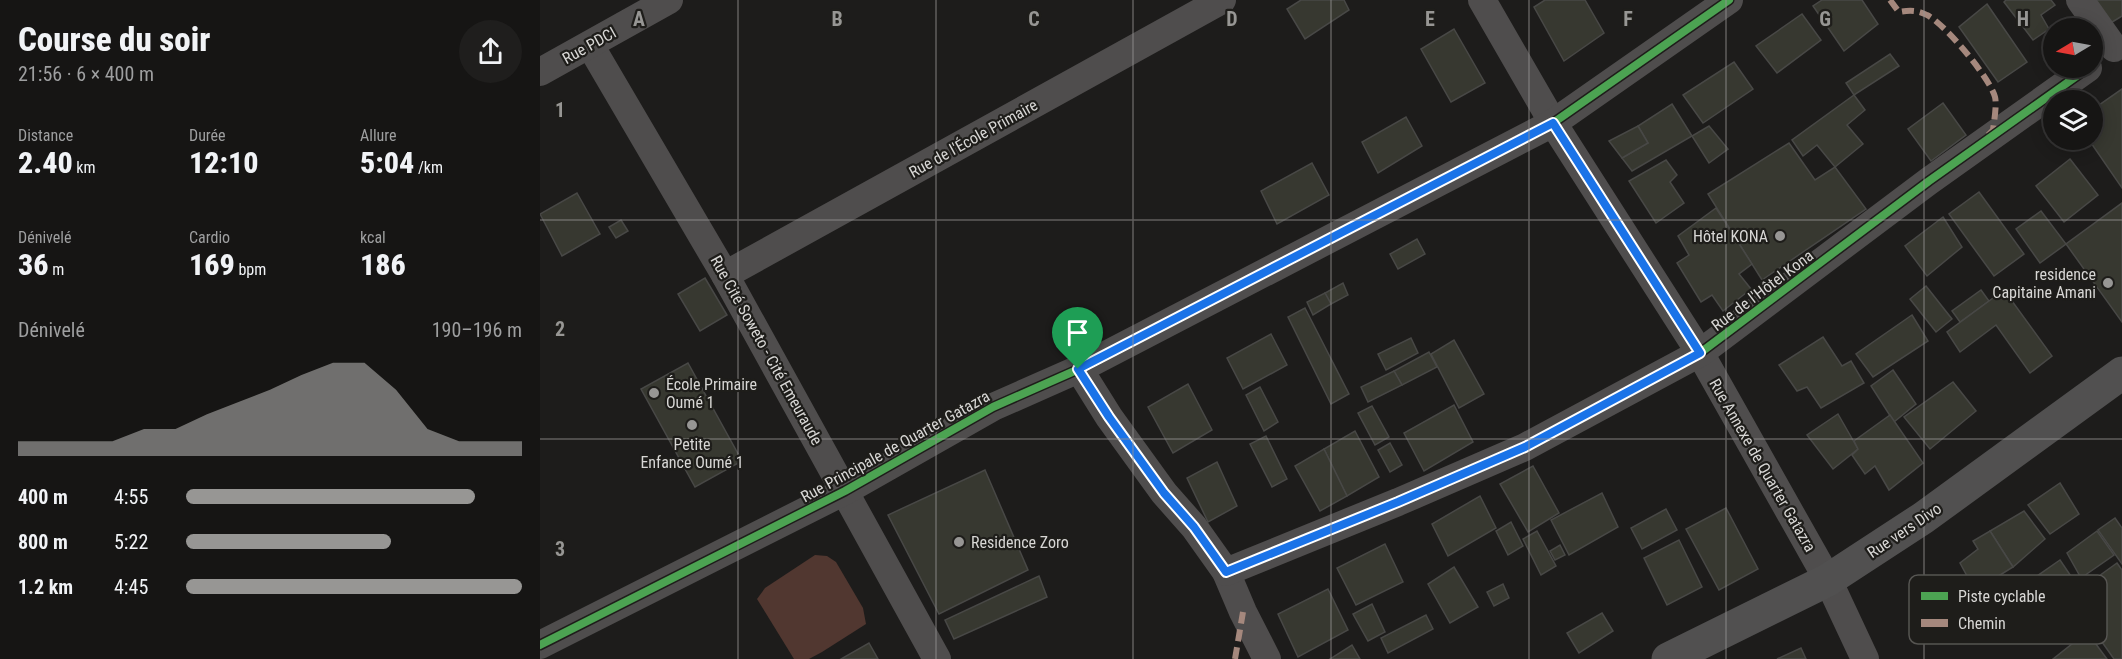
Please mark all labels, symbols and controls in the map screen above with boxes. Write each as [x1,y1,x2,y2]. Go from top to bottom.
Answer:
text: A [633,7,645,31]
text: B [831,7,843,31]
text: C [1028,7,1040,31]
text: D [1226,7,1238,31]
text: E [1425,7,1435,31]
text: F [1623,7,1633,31]
text: G [1819,7,1831,31]
text: H [2017,7,2029,31]
north arrow [2043,18,2103,78]
map controls [2043,18,2103,150]
text: Course du soir [18,20,210,59]
button: share [459,20,522,83]
street label: Rue PDCI [559,23,619,68]
text: 21:56 · 6 × 400 m [18,62,154,86]
button: layers [2043,90,2103,150]
street label: Rue de l'École Primaire [906,95,1041,182]
text: 1 [555,98,565,122]
text: Distance [18,126,73,145]
text: Durée [189,126,226,145]
text: Allure [360,126,397,145]
text: 2.40 [18,145,73,180]
text: 12:10 [189,145,258,180]
text: 5:04 [360,145,414,180]
text: km [73,158,96,177]
text: /km [414,158,443,177]
place label: Hôtel KONA [1693,227,1768,246]
text: Dénivelé [18,228,71,247]
text: Cardio [189,228,230,247]
text: kcal [360,228,386,247]
marker: Hôtel KONA [1773,229,1787,243]
street label: Rue de l'Hôtel Kona [1708,246,1817,335]
text: 36 [18,247,49,282]
text: 169 [189,247,235,282]
text: 186 [360,247,406,282]
street label: Rue Cité Soweto - Cité Emeuraude [707,252,827,448]
text: m [49,260,64,279]
text: bpm [235,260,266,279]
place label: residence Capitaine Amani [1992,265,2096,302]
marker: residence Capitaine Amani [2101,276,2115,290]
pin [1052,307,1103,369]
icon: arrive [1061,316,1094,349]
text: 2 [555,317,565,341]
text: Dénivelé [18,318,85,342]
text: 190–196 m [432,318,522,342]
place label: École Primaire Oumé 1 [666,375,757,412]
street label: Rue Annexe de Quarter Gatazra [1705,375,1820,555]
marker: École Primaire Oumé 1 [647,386,661,400]
street label: Rue Principale de Quarter Gatazra [798,387,993,506]
marker: Petite Enfance Oumé 1 [685,418,699,432]
place label: Petite Enfance Oumé 1 [640,435,744,472]
text: 400 m [18,485,68,509]
text: 4:55 [114,485,148,509]
street label: Rue vers Divo [1864,499,1945,562]
text: 800 m [18,530,68,554]
text: 5:22 [114,530,148,554]
place label: Residence Zoro [971,533,1069,552]
marker: Residence Zoro [952,535,966,549]
text: 3 [555,537,565,561]
text: 1.2 km [18,575,73,599]
text: 4:45 [114,575,148,599]
legend [1909,575,2107,644]
text: Piste cyclable [1958,587,2045,606]
text: Chemin [1958,614,2006,633]

